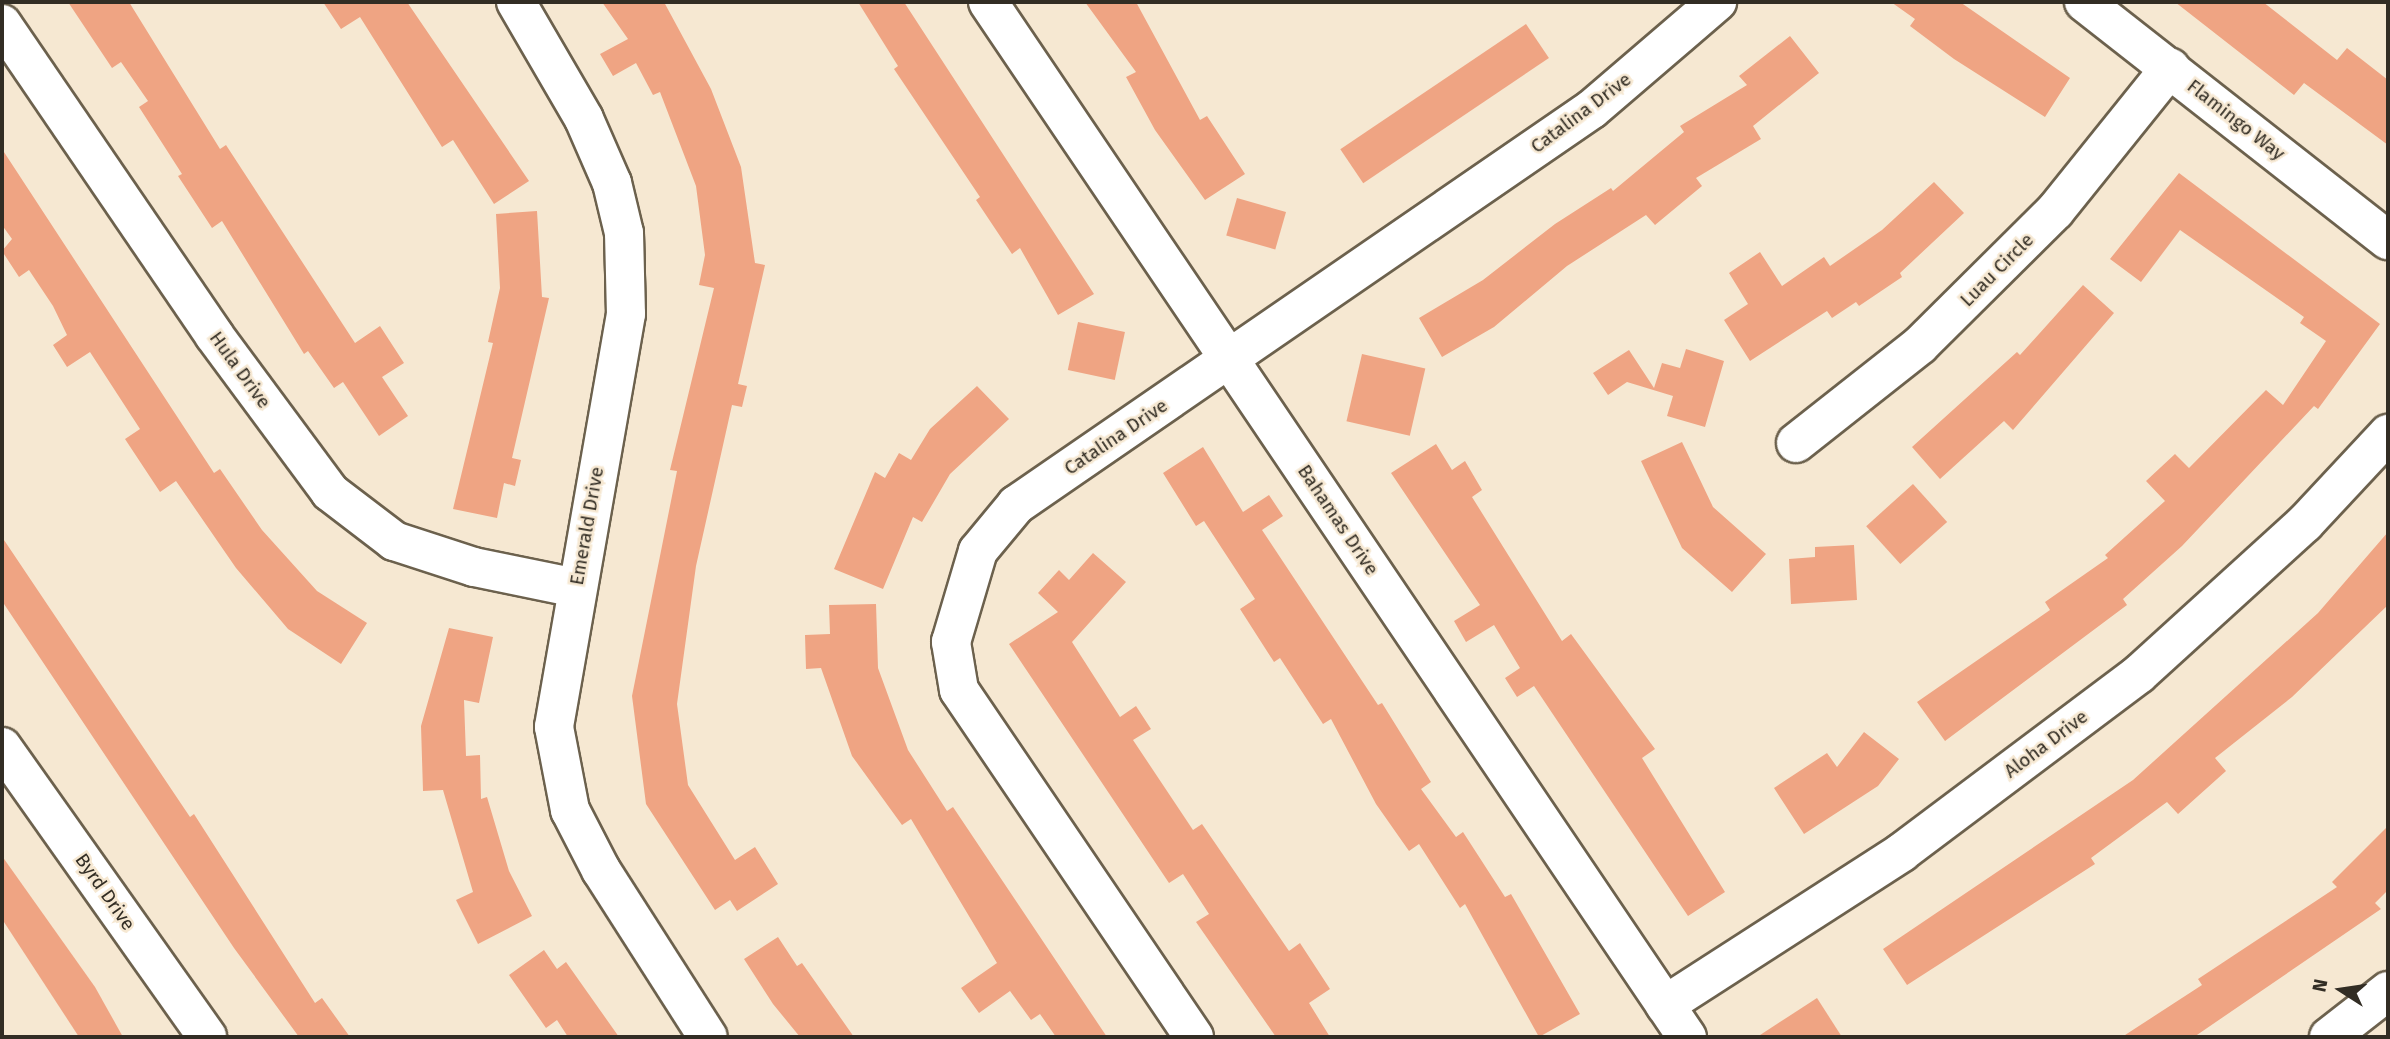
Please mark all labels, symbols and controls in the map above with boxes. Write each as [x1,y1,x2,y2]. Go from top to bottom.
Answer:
street label: Catalina Drive [1526,68,1636,158]
street label: Flamingo Way [2183,75,2289,165]
street label: Luau Circle [1956,229,2038,311]
street label: Hula Drive [205,327,275,413]
street label: Catalina Drive [1060,394,1172,480]
street label: Bahamas Drive [1293,460,1383,580]
street label: Emerald Drive [565,465,609,587]
street label: Aloha Drive [2000,705,2092,783]
street label: Byrd Drive [70,849,140,935]
north arrow [2306,955,2376,1025]
text: N [2307,977,2333,994]

